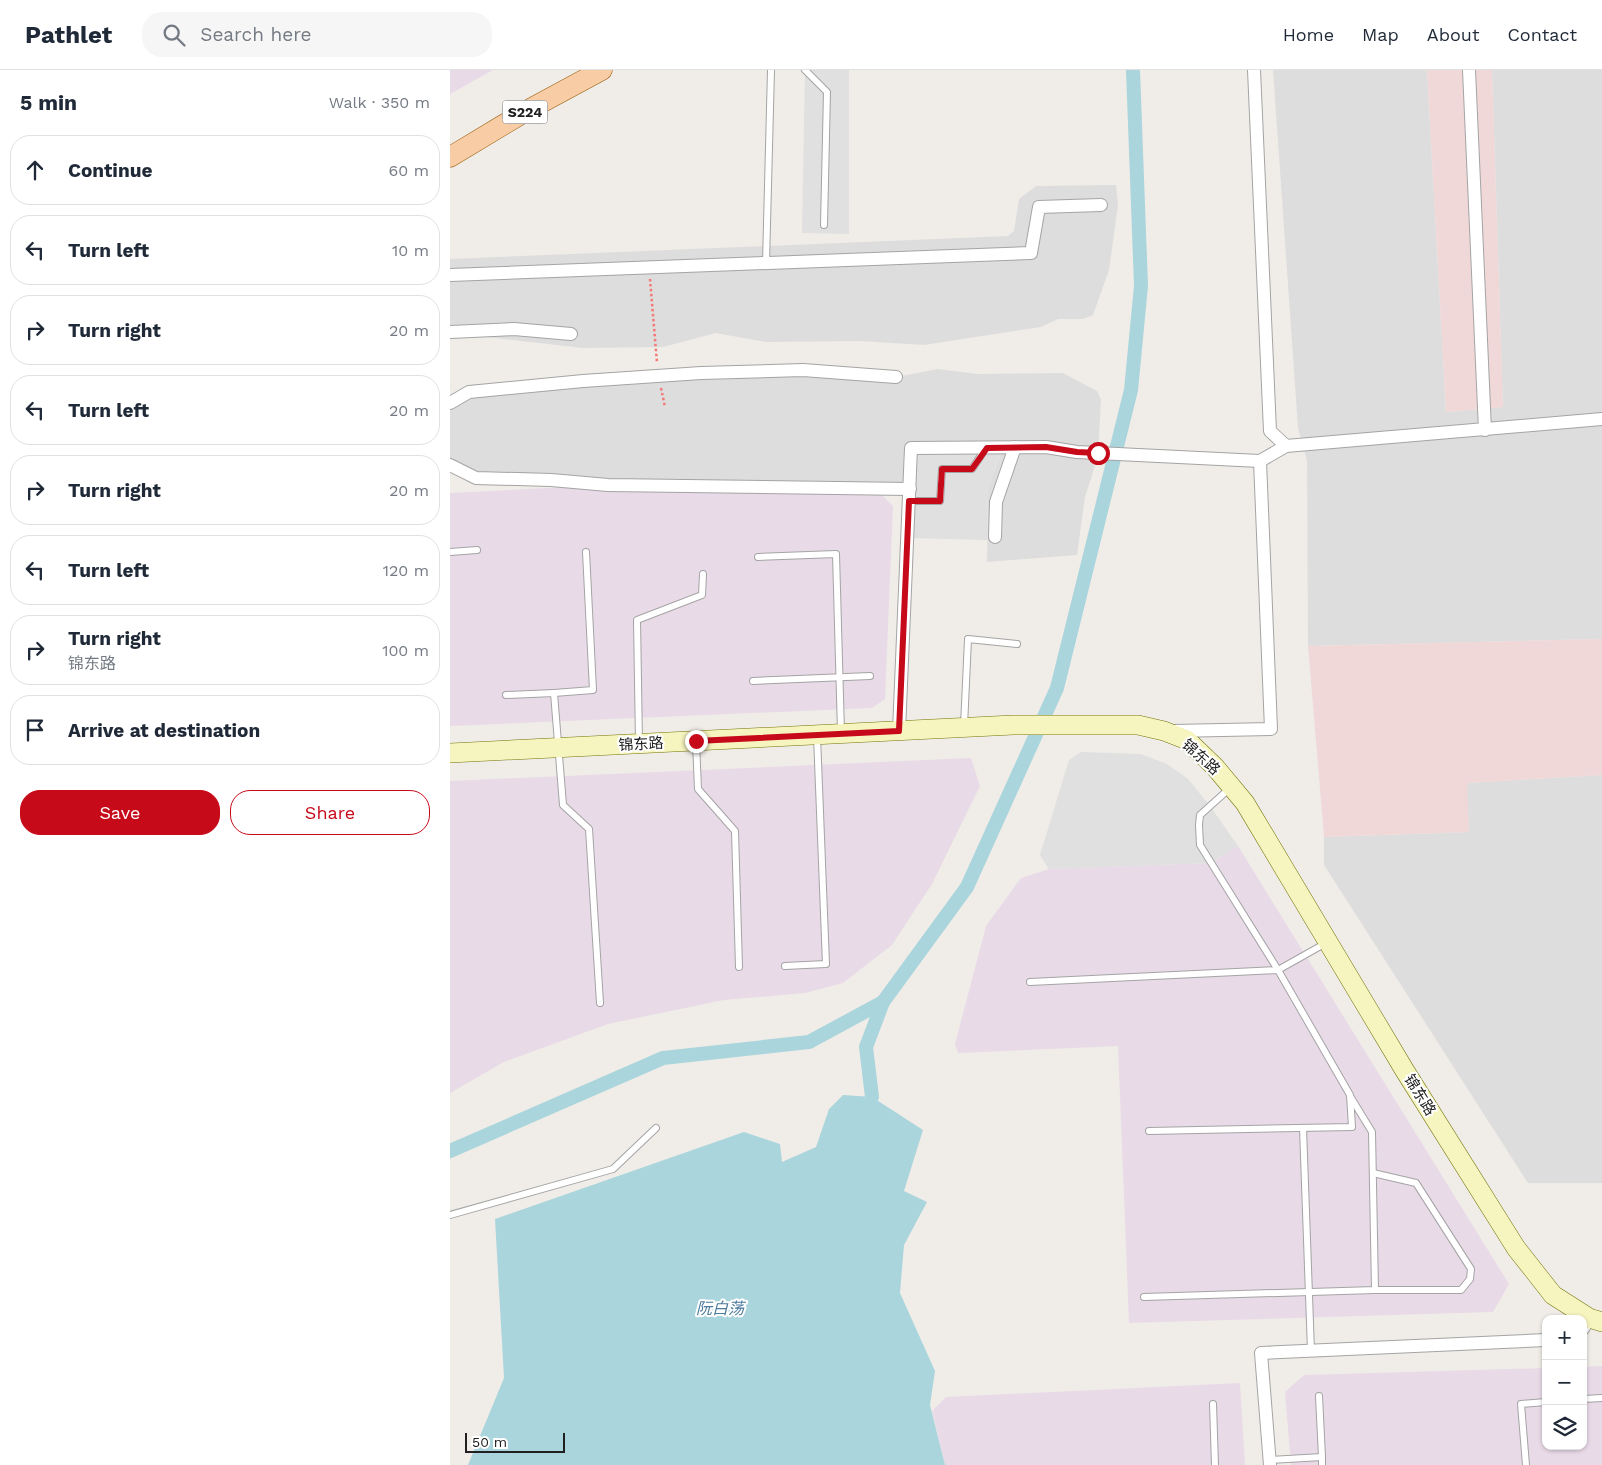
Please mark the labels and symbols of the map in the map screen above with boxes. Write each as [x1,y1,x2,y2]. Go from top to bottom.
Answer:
road number: S224 [502,101,548,124]
route start [1087,442,1110,465]
route end [685,730,708,753]
street label: 锦东路 [618,734,664,754]
street label: 锦东路 [1178,735,1224,779]
street label: 锦东路 [1400,1071,1440,1119]
water label: 阮白荡 [696,1299,747,1318]
scale bar [465,1430,565,1453]

